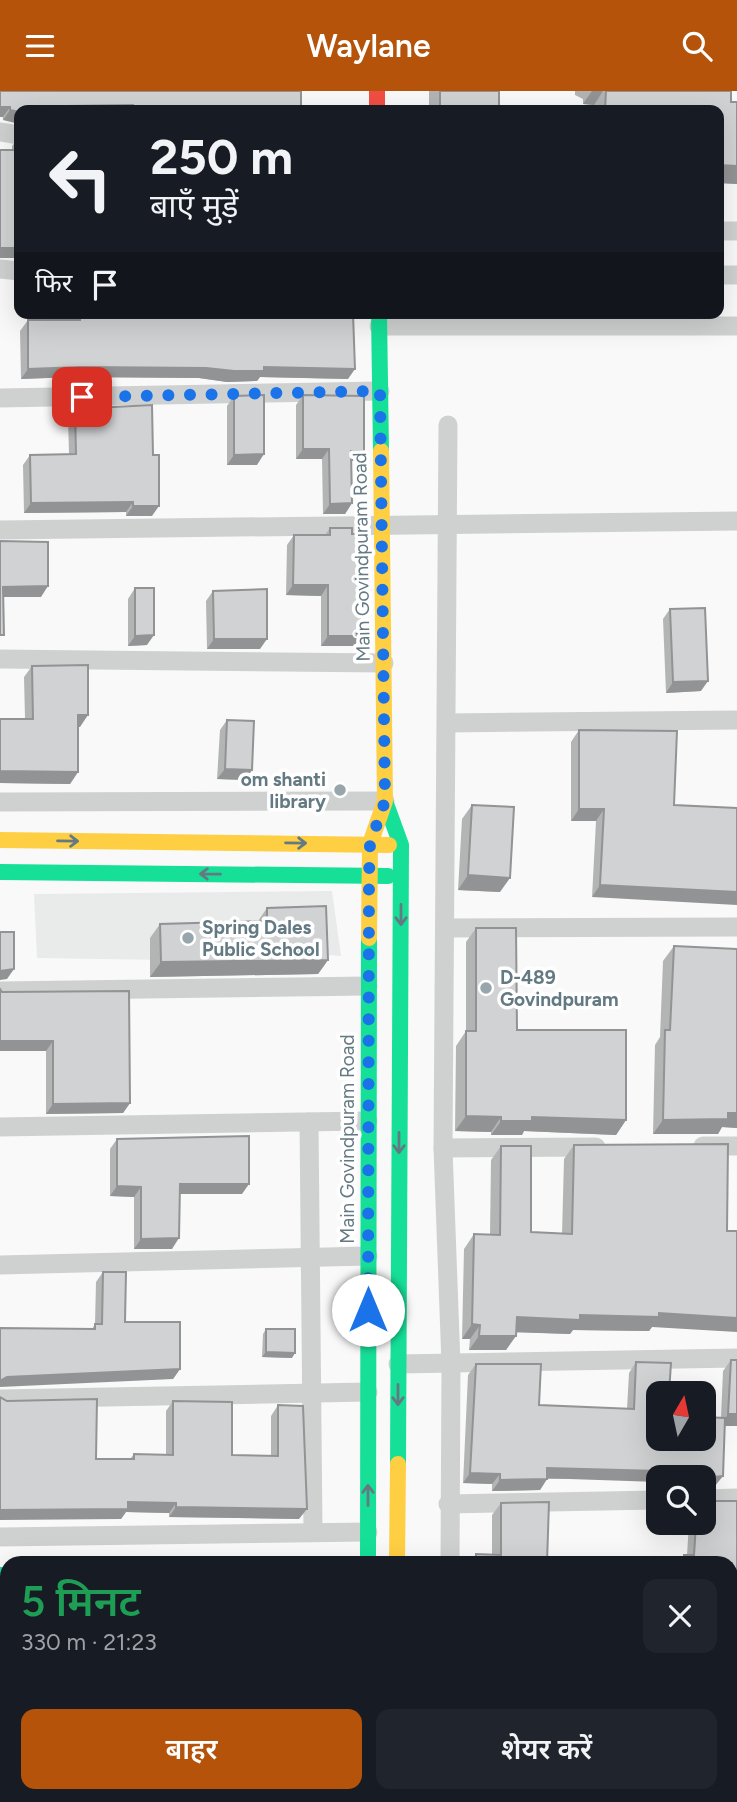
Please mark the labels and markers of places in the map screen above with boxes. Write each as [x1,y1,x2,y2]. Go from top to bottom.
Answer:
pin [52,367,112,427]
place label: om shanti library [241,768,326,813]
marker: om shanti library [332,782,348,798]
place label: Spring Dales Public School [202,916,320,961]
marker: Spring Dales Public School [180,930,196,946]
place label: D-489 Govindpuram [500,966,618,1011]
marker: D-489 Govindpuram [478,980,494,996]

